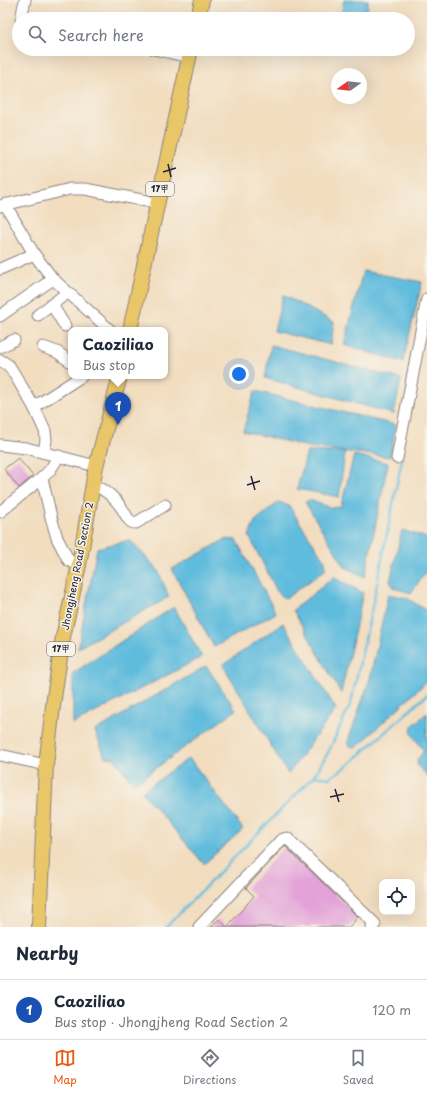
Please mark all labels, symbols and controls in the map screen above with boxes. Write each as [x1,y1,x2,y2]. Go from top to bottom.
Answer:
search box [12,12,415,56]
icon: search [26,23,48,45]
text: Search here [58,23,144,46]
north arrow [331,68,367,104]
road number: 17甲 [146,182,174,196]
popup [68,327,168,379]
text: Caoziliao [82,332,154,355]
text: Bus stop [82,355,135,374]
your location [229,364,249,384]
pin: 1 [105,392,131,425]
street label: Jhongjheng Road Section 2 [57,500,96,631]
road number: 17甲 [47,642,75,656]
map controls [379,879,415,915]
button: locate [379,879,415,915]
text: Nearby [16,940,78,966]
text: Caoziliao [54,989,125,1012]
text: 1 [26,1000,32,1019]
text: 120 m [372,1000,411,1019]
text: Bus stop · Jhongjheng Road Section 2 [54,1012,288,1031]
tab: Map [53,1047,77,1088]
tab: Directions [183,1047,236,1088]
tab: Saved [343,1047,374,1088]

